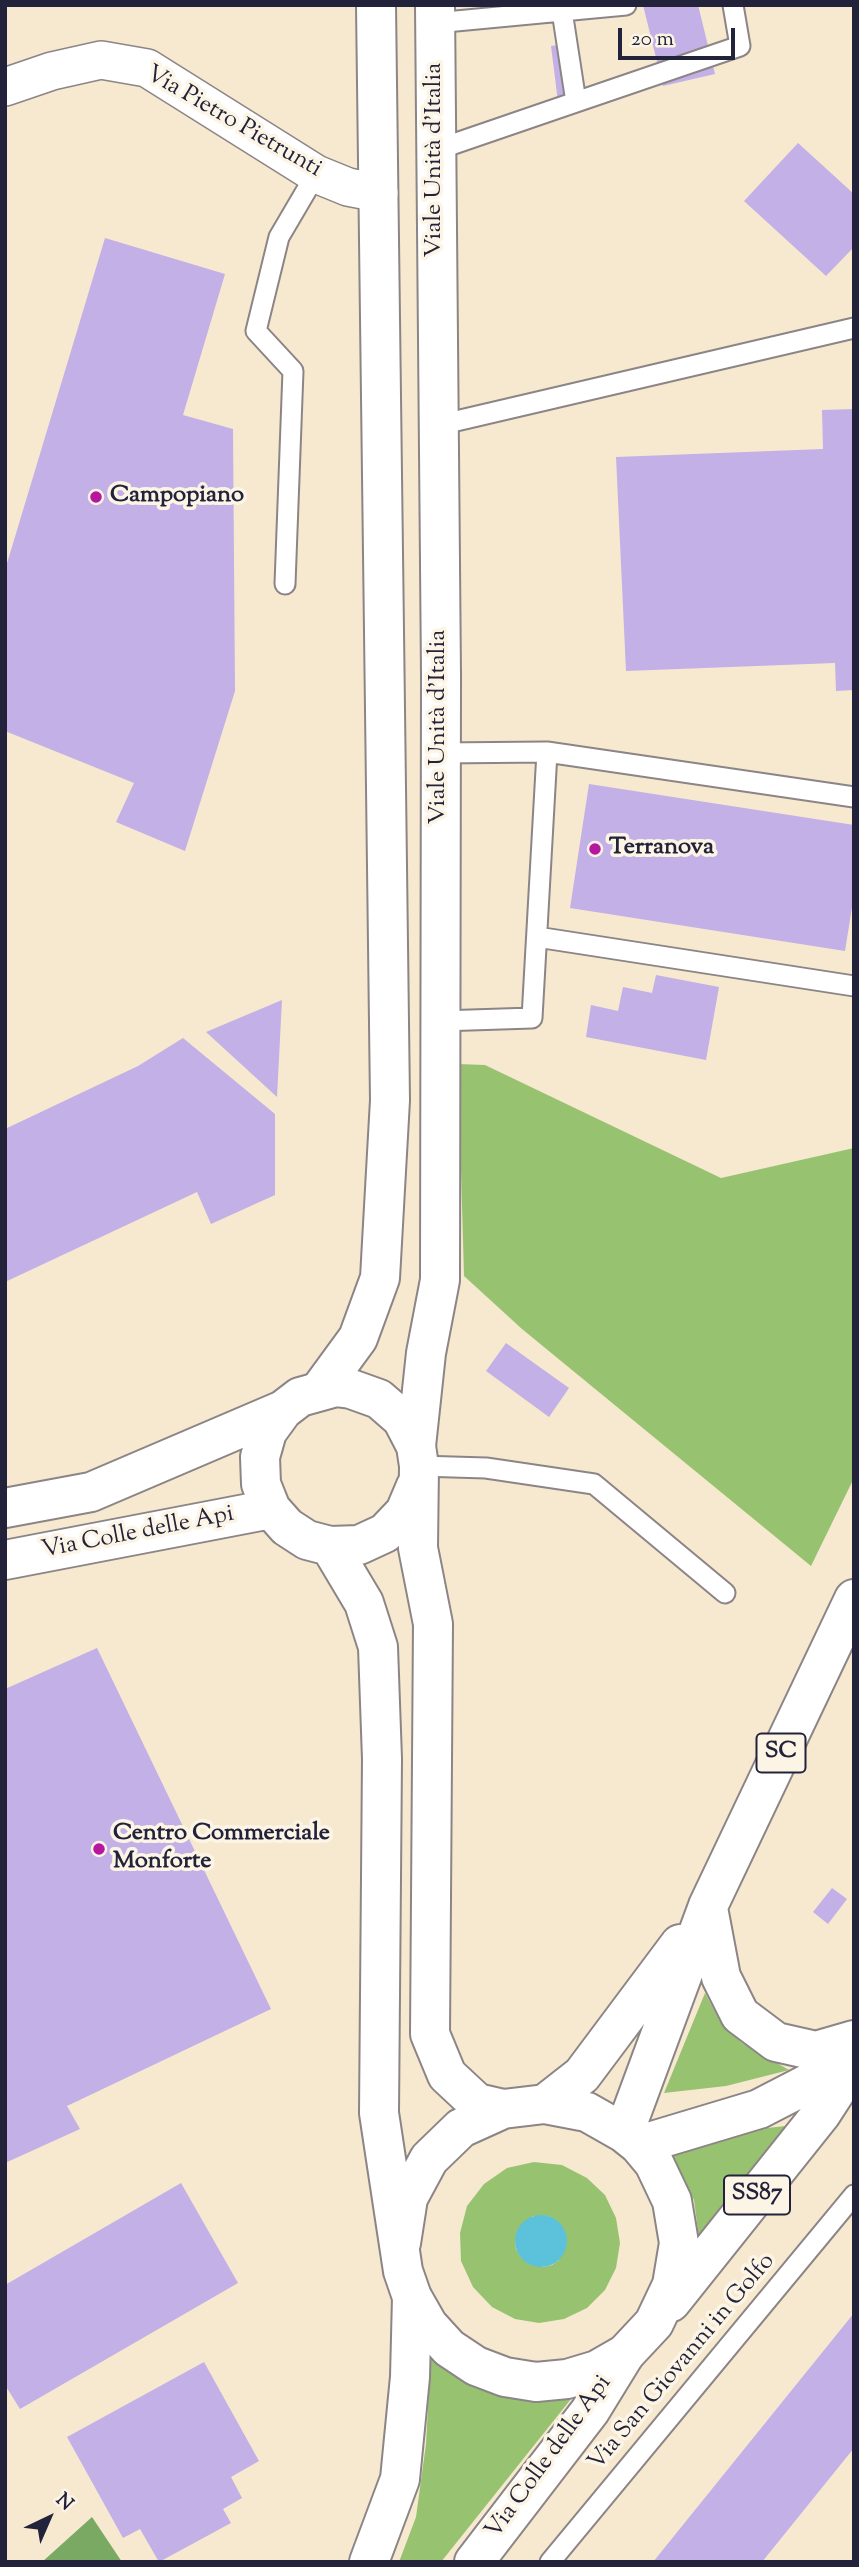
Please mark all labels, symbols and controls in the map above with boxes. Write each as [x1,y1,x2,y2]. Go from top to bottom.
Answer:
scale bar [621,14,738,58]
text: 20 m [631,25,674,55]
street label: Via Pietro Pietrunti [140,61,326,185]
street label: Viale Unità d'Italia [422,63,450,257]
place label: Campopiano [110,483,244,511]
marker: Campopiano [88,489,104,505]
street label: Viale Unità d'Italia [426,630,454,824]
place label: Terranova [609,835,714,863]
marker: Terranova [587,841,603,857]
street label: Via Colle delle Api [39,1501,237,1567]
road number: SC [756,1734,806,1772]
place label: Centro Commerciale Monforte [113,1821,330,1877]
marker: Centro Commerciale Monforte [91,1841,107,1857]
road number: SS87 [724,2176,790,2214]
street label: Via San Giovanni in Golfo [584,2249,782,2477]
street label: Via Colle delle Api [481,2371,619,2545]
north arrow [14,2483,84,2553]
text: N [49,2488,79,2518]

